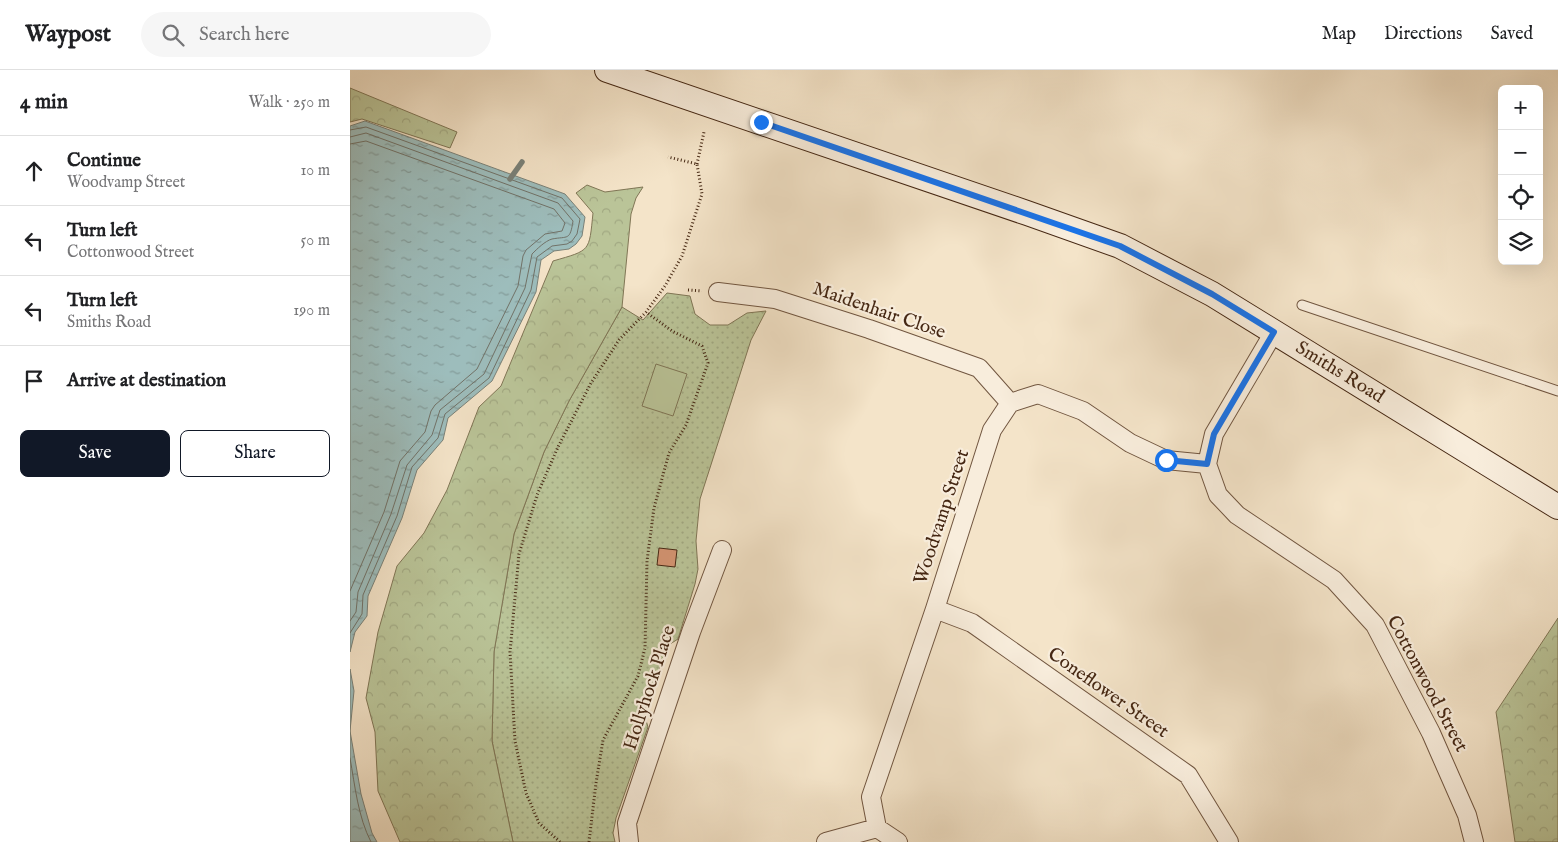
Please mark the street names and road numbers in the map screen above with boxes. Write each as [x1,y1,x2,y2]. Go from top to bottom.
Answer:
street label: Maidenhair Close [809,277,949,345]
street label: Smiths Road [1291,336,1389,409]
street label: Woodvamp Street [909,446,975,588]
street label: Cottonwood Street [1381,612,1473,757]
street label: Hollyhock Place [619,622,682,753]
street label: Coneflower Street [1043,642,1174,744]

